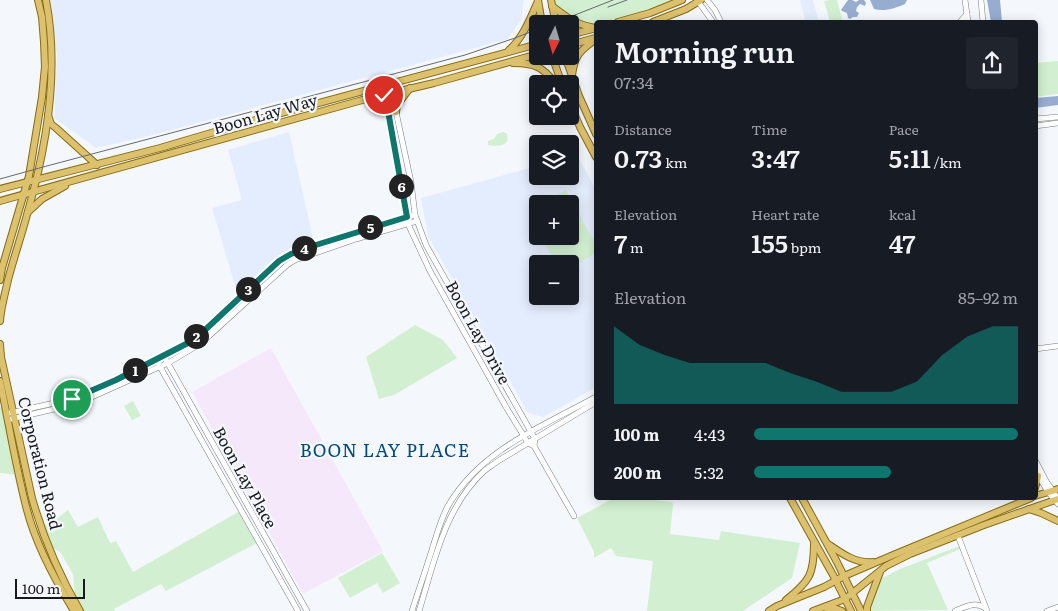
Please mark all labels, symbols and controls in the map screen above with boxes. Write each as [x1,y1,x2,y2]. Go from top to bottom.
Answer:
north arrow [529,15,579,65]
map controls [529,15,579,305]
text: Morning run [614,30,795,72]
button: share [966,37,1018,89]
text: 07:34 [614,70,654,94]
pin [363,74,405,116]
button: locate [529,75,579,125]
icon: check [370,81,398,109]
street label: Boon Lay Way [210,86,321,139]
text: Distance [614,119,672,139]
text: Time [751,119,787,139]
text: Pace [889,119,919,139]
button: layers [529,135,579,185]
text: 0.73 [614,139,662,176]
text: 3:47 [751,139,800,176]
text: 5:11 [889,139,931,176]
text: km [662,152,687,172]
text: /km [931,152,962,172]
pin: 6 [388,174,414,198]
text: 6 [397,176,406,196]
button: + [529,195,579,245]
text: Elevation [614,204,677,224]
text: Heart rate [751,204,819,224]
text: kcal [889,204,916,224]
pin: 5 [358,214,382,240]
text: 5 [367,217,374,237]
text: 7 [614,224,627,261]
text: 155 [751,224,788,261]
text: 47 [889,224,916,261]
pin: 4 [292,236,316,260]
text: m [627,237,644,257]
text: bpm [788,237,821,257]
text: 4 [300,238,309,258]
button: − [529,255,579,305]
pin: 3 [236,276,260,302]
street label: Boon Lay Drive [441,276,517,388]
text: 3 [245,279,252,299]
text: Elevation [614,285,686,309]
text: 85–92 m [958,285,1018,309]
pin: 2 [184,324,208,348]
text: 2 [193,326,200,346]
pin: 1 [122,358,148,382]
text: 1 [133,360,138,380]
pin [51,378,93,420]
icon: arrive [58,385,86,413]
street label: Corporation Road [13,394,69,532]
street label: Boon Lay Place [208,422,284,532]
text: 100 m [614,422,660,446]
text: 4:43 [694,422,725,446]
district label: BOON LAY PLACE [300,436,470,463]
text: 200 m [614,460,661,484]
text: 5:32 [694,460,724,484]
scale bar [15,576,85,599]
text: 100 m [22,578,60,598]

